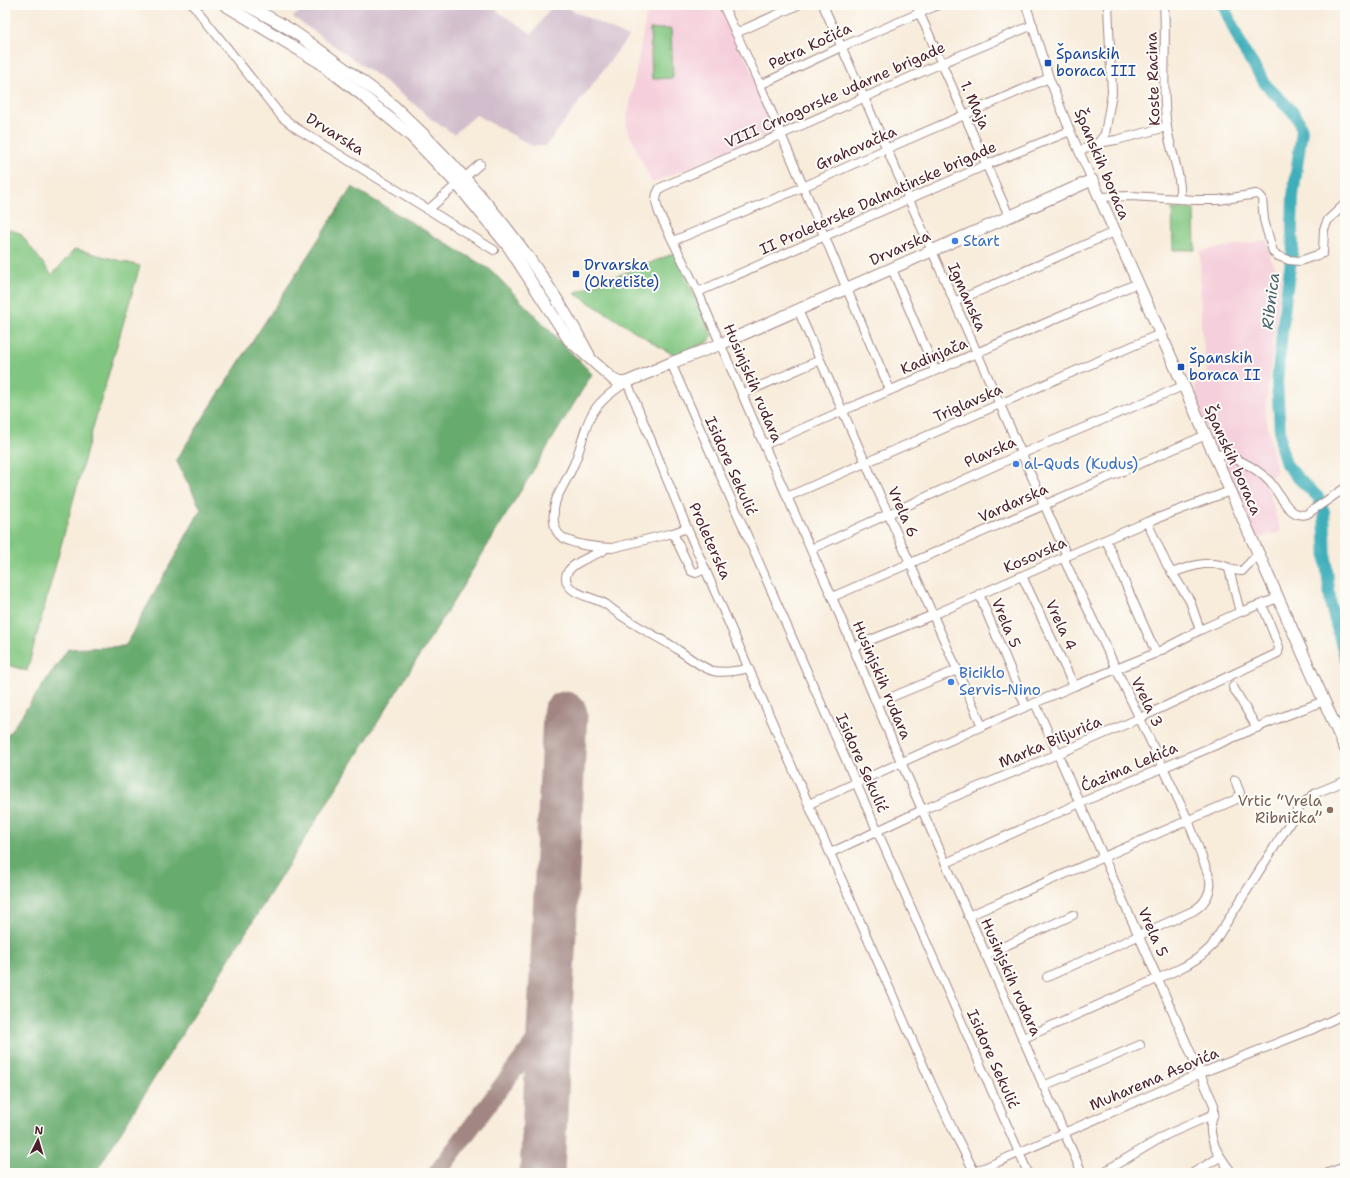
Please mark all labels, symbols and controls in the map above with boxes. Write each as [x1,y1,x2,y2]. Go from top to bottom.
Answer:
street label: Petra Kočića [765,18,855,74]
street label: Koste Racina [1141,31,1165,126]
street label: VIII Crnogorske udarne brigade [722,37,948,153]
place label: Španskih boraca III [1056,43,1136,81]
marker: Španskih boraca III [1043,58,1053,68]
street label: 1. Maja [955,78,995,133]
street label: Španskih boraca [1070,105,1136,223]
street label: Drvarska [302,108,368,160]
street label: Grahovačka [812,121,900,175]
street label: II Proleterske Dalmatinske brigade [756,137,1000,259]
street label: Drvarska [866,225,934,270]
place label: Start [963,231,1000,251]
marker: Start [950,236,960,246]
place label: Drvarska (Okretište) [584,255,659,292]
street label: Igmanska [943,260,991,335]
marker: Drvarska (Okretište) [571,269,581,279]
water label: Ribnica [1257,271,1284,331]
street label: Husinjskih rudara [719,321,787,446]
street label: Kadinjača [897,333,971,379]
place label: Španskih boraca II [1189,347,1261,385]
marker: Španskih boraca II [1176,362,1186,372]
street label: Triglavska [930,379,1006,427]
street label: Španskih boraca [1200,401,1267,519]
street label: Isidore Sekulić [700,413,762,519]
street label: Plavska [961,431,1020,472]
place label: al-Quds (Kudus) [1024,454,1138,474]
marker: al-Quds (Kudus) [1011,459,1021,469]
street label: Vardarska [975,479,1052,527]
street label: Vrela 6 [883,484,923,540]
street label: Proleterska [684,499,736,583]
street label: Kosovska [1001,532,1070,578]
street label: Vrela 5 [987,595,1025,651]
street label: Vrela 4 [1041,597,1081,653]
street label: Husinjskih rudara [848,618,916,743]
place label: Biciklo Servis-Nino [959,663,1041,700]
street label: Vrela 3 [1126,674,1168,730]
marker: Biciklo Servis-Nino [946,677,956,687]
street label: Isidore Sekulić [831,710,893,816]
street label: Marka Biljurića [996,711,1105,773]
street label: Ćazima Lekića [1077,736,1181,796]
place label: Vrtic “Vrela Ribnička” [1238,791,1323,828]
marker: Vrtic “Vrela Ribnička” [1325,805,1335,815]
street label: Vrela 5 [1133,904,1173,960]
street label: Husinjskih rudara [976,915,1046,1040]
street label: Isidore Sekulić [962,1006,1024,1112]
street label: Muharema Asovića [1086,1042,1222,1115]
north arrow [18,1120,58,1160]
text: N [34,1123,44,1138]

